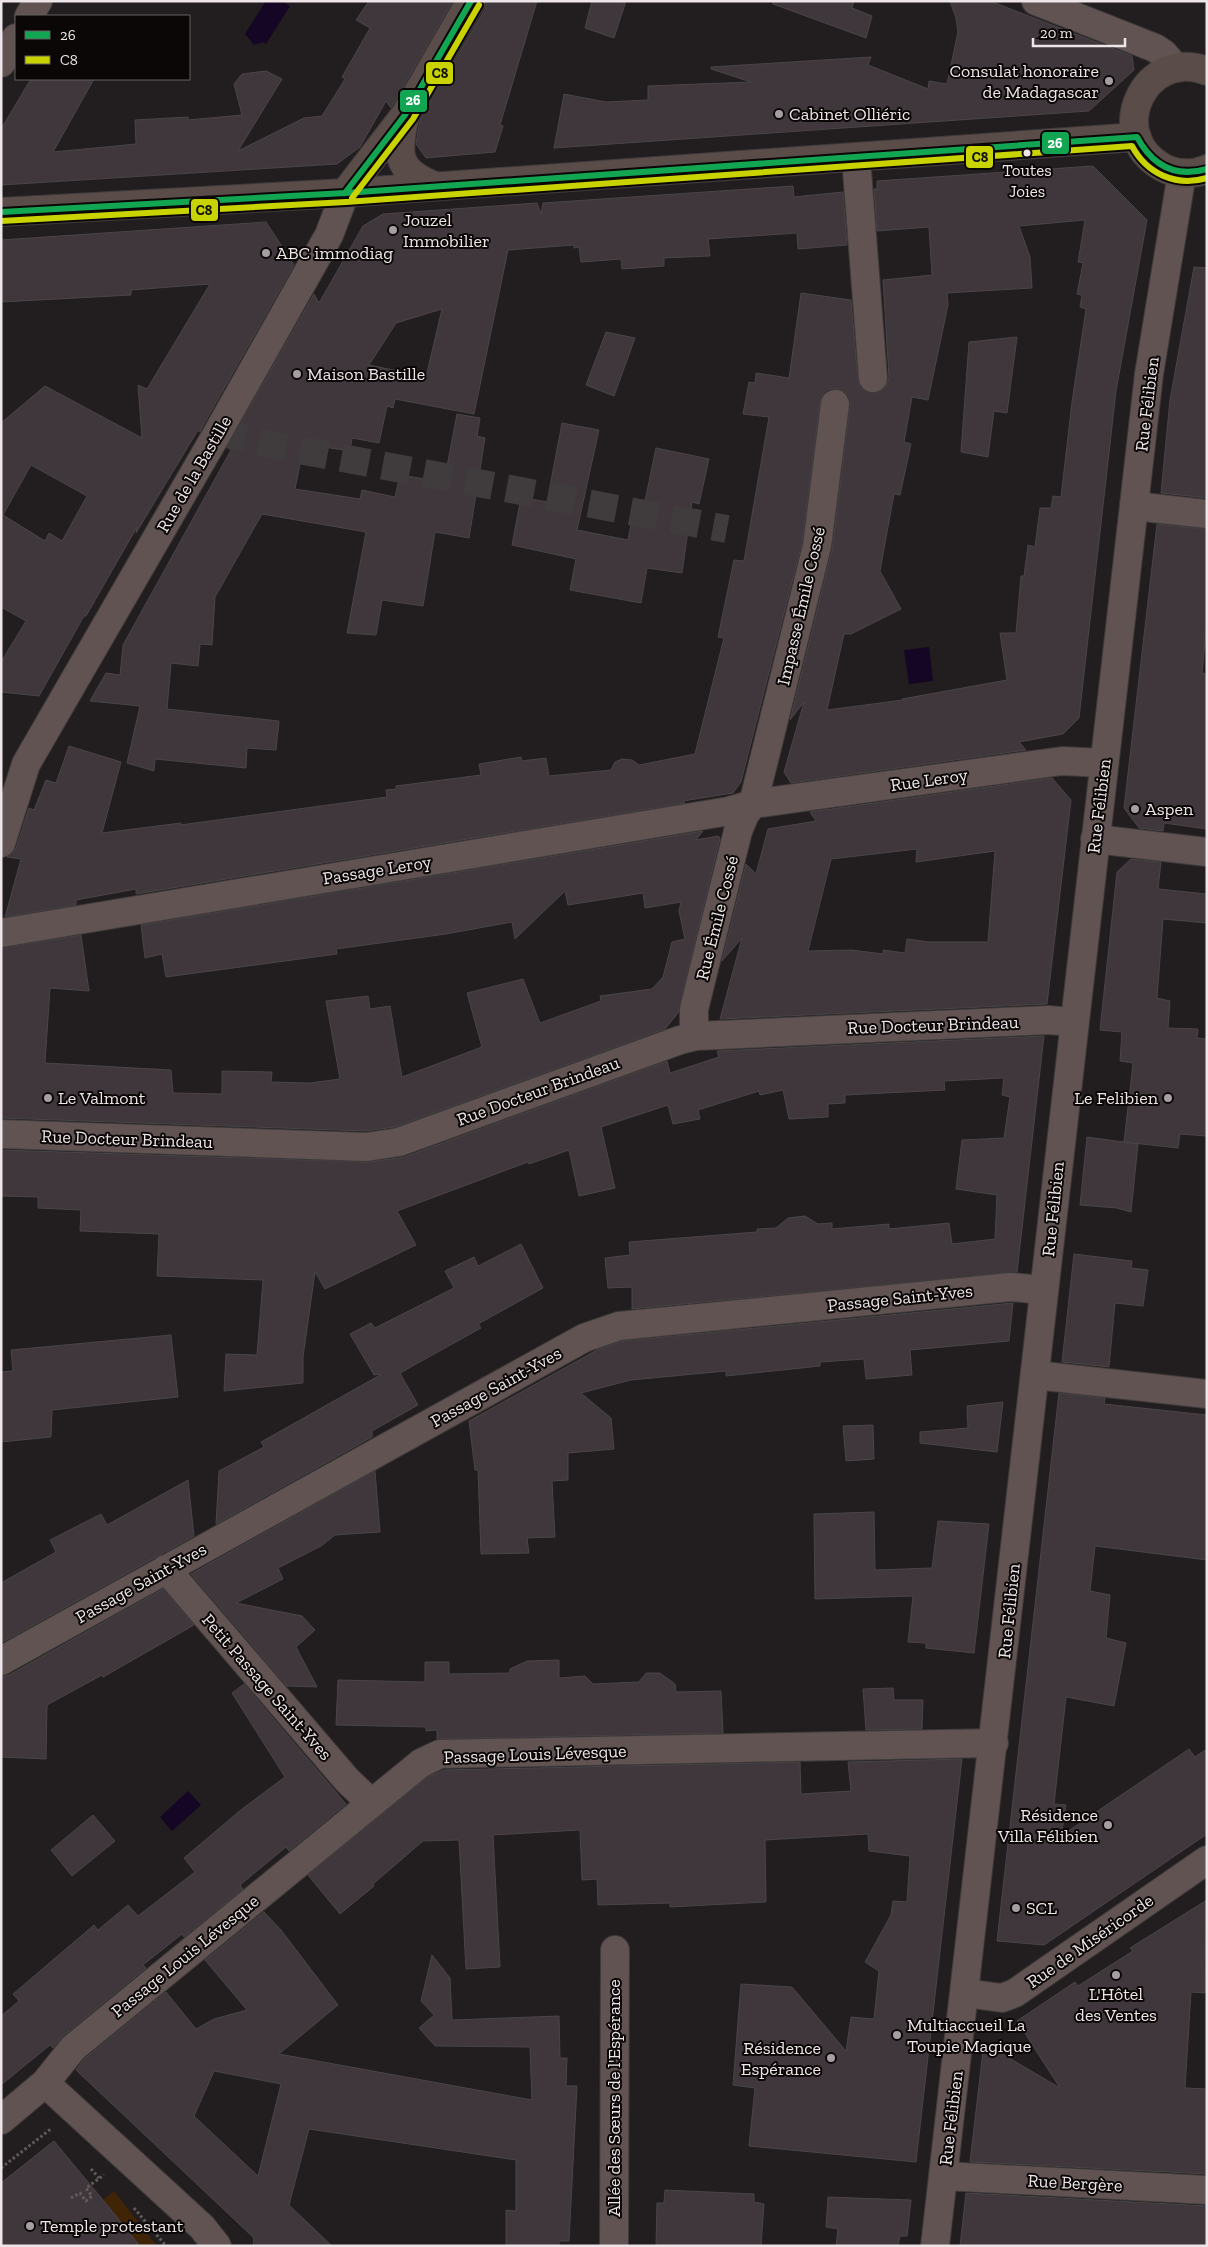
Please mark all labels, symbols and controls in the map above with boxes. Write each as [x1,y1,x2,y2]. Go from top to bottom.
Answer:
legend [15,15,190,80]
scale bar [1033,15,1126,47]
text: 20 m [1040,24,1073,42]
text: 26 [60,26,76,44]
text: C8 [60,51,78,69]
place label: Consulat honoraire de Madagascar [949,60,1099,103]
line badge: C8 [425,61,454,85]
text: C8 [432,65,449,82]
marker: Consulat honoraire de Madagascar [1103,75,1115,87]
line badge: 26 [399,89,428,113]
text: 26 [405,92,421,109]
place label: Cabinet Olliéric [789,103,910,125]
marker: Cabinet Olliéric [773,108,785,120]
line badge: 26 [1041,131,1070,155]
text: 26 [1047,135,1063,152]
line badge: C8 [965,145,994,169]
marker: Toutes Joies [1022,148,1032,158]
text: C8 [972,149,989,166]
place label: Toutes Joies [1002,160,1052,201]
line badge: C8 [190,198,219,222]
text: C8 [196,202,213,219]
place label: Jouzel Immobilier [403,209,490,252]
marker: Jouzel Immobilier [387,224,399,236]
place label: ABC immodiag [276,242,393,264]
marker: ABC immodiag [260,247,272,259]
street label: Rue Félibien [1130,355,1164,453]
place label: Maison Bastille [307,363,425,385]
marker: Maison Bastille [291,368,303,380]
street label: Rue de la Bastille [152,412,236,536]
street label: Impasse Émile Cossé [772,525,830,687]
street label: Rue Félibien [1082,757,1116,855]
street label: Rue Leroy [889,764,970,796]
place label: Aspen [1145,798,1194,820]
marker: Aspen [1129,803,1141,815]
street label: Passage Leroy [321,850,434,889]
street label: Rue Émile Cossé [691,854,743,982]
street label: Rue Docteur Brindeau [847,1011,1019,1039]
street label: Rue Docteur Brindeau [454,1051,622,1131]
place label: Le Valmont [58,1087,146,1109]
place label: Le Felibien [1074,1087,1159,1109]
marker: Le Valmont [42,1092,54,1104]
marker: Le Felibien [1162,1092,1174,1104]
street label: Rue Docteur Brindeau [41,1125,213,1153]
street label: Rue Félibien [1037,1160,1069,1257]
street label: Passage Saint-Yves [826,1279,974,1317]
street label: Passage Saint-Yves [427,1342,565,1432]
street label: Passage Saint-Yves [72,1538,210,1628]
street label: Rue Félibien [993,1562,1025,1659]
street label: Petit Passage Saint-Yves [197,1609,337,1765]
street label: Passage Louis Lévesque [443,1740,627,1768]
place label: Résidence Villa Félibien [997,1804,1099,1847]
marker: Résidence Villa Félibien [1102,1819,1114,1831]
street label: Rue de Miséricorde [1022,1889,1158,1993]
street label: Passage Louis Lévesque [107,1890,263,2022]
place label: SCL [1026,1897,1057,1919]
marker: SCL [1010,1902,1022,1914]
marker: L'Hôtel des Ventes [1110,1969,1122,1981]
street label: Allée des Sœurs de l'Espérance [603,1979,625,2217]
place label: L'Hôtel des Ventes [1075,1983,1157,2026]
place label: Multiaccueil La Toupie Magique [907,2014,1031,2057]
marker: Multiaccueil La Toupie Magique [891,2029,903,2041]
place label: Résidence Espérance [741,2037,821,2080]
marker: Résidence Espérance [825,2052,837,2064]
street label: Rue Félibien [934,2069,968,2167]
street label: Rue Bergère [1027,2170,1123,2196]
place label: Temple protestant [40,2215,184,2237]
marker: Temple protestant [24,2220,36,2232]

